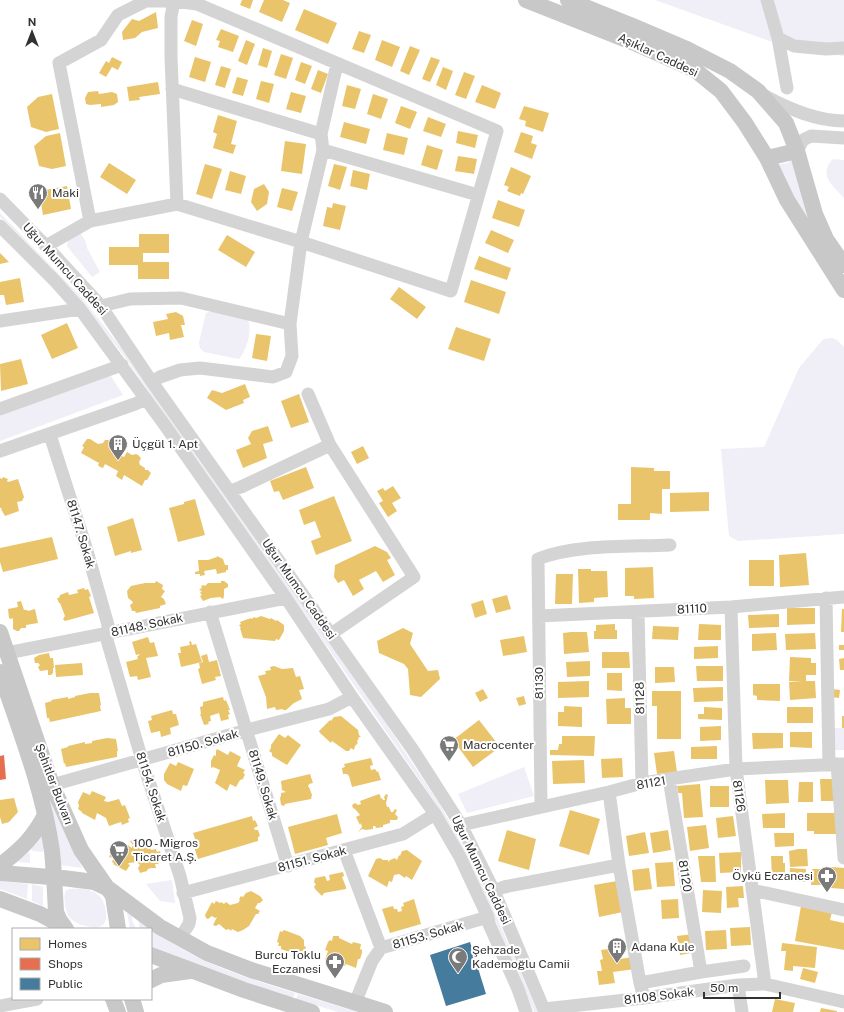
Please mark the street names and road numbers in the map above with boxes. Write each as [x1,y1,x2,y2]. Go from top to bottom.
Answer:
street label: Aşıklar Caddesi [616,30,700,80]
street label: Uğur Mumcu Caddesi [20,220,110,318]
street label: 81147. Sokak [64,498,98,570]
street label: Uğur Mumcu Caddesi [259,536,339,642]
street label: 81110 [677,601,707,617]
street label: 81148. Sokak [110,610,184,639]
street label: 81130 [532,667,546,699]
street label: 81128 [633,681,647,714]
street label: 81150. Sokak [166,726,240,760]
street label: Şehitler Bulvarı [32,741,76,827]
street label: 81149. Sokak [246,748,280,822]
street label: 81154. Sokak [133,750,169,824]
street label: 81121 [635,774,667,792]
street label: 81126 [730,779,748,813]
street label: Uğur Mumcu Caddesi [449,813,513,927]
street label: 81151. Sokak [276,843,348,875]
street label: 81120 [676,859,694,893]
street label: 81153. Sokak [391,918,465,952]
street label: 81108 Sokak [623,985,695,1007]

